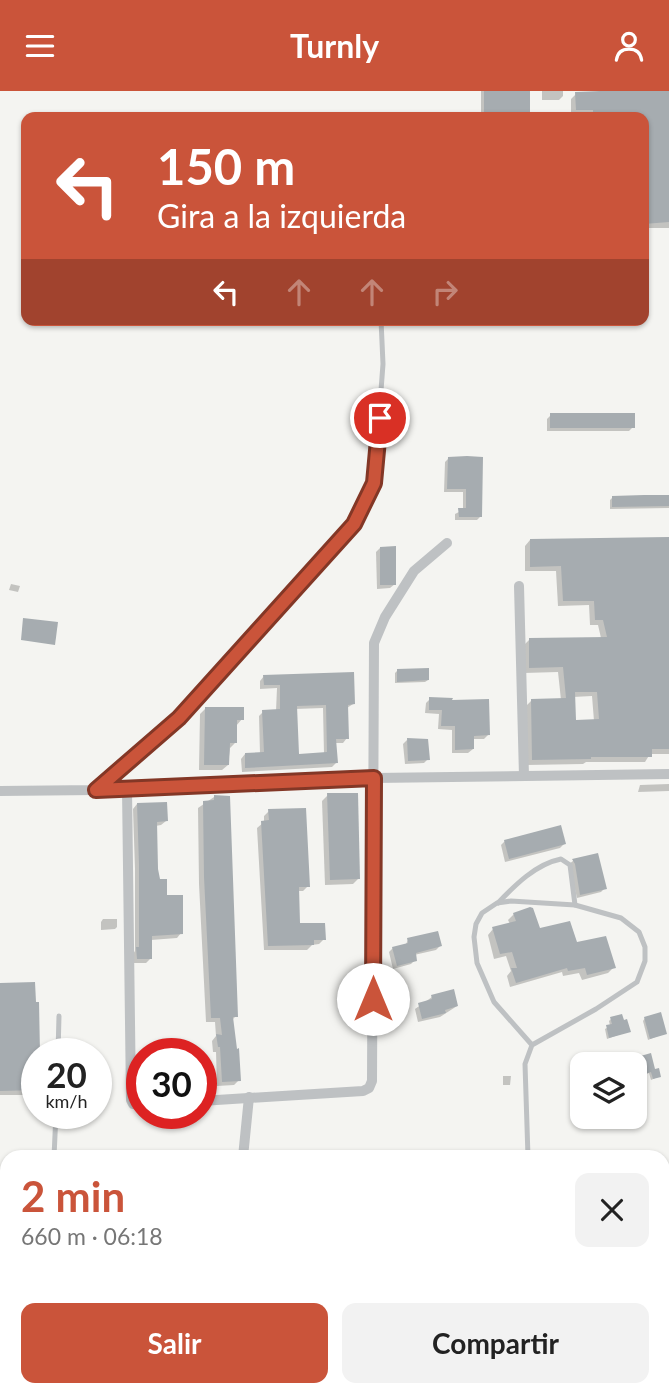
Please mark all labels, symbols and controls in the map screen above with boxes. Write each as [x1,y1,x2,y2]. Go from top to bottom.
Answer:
text: Turnly [290,26,379,65]
icon: menu [21,27,59,65]
icon: person [610,27,648,65]
text: 150 m [157,137,295,195]
icon: left [42,140,133,231]
text: Gira a la izquierda [157,196,406,235]
icon: left [207,273,245,311]
icon: ahead [280,273,318,311]
icon: ahead [353,273,391,311]
icon: right [426,273,464,311]
pin [350,388,410,448]
icon: arrive [361,399,399,437]
position arrow [336,962,410,1036]
speed limit sign: 30 [126,1038,217,1129]
map controls [570,1052,647,1129]
button: layers [570,1052,647,1129]
text: 20 [46,1053,87,1095]
text: km/h [45,1090,88,1112]
text: 2 min [21,1171,125,1221]
button: close [575,1173,649,1247]
text: 660 m · 06:18 [21,1222,163,1250]
button: Salir [21,1303,328,1383]
button: Compartir [342,1303,649,1383]

